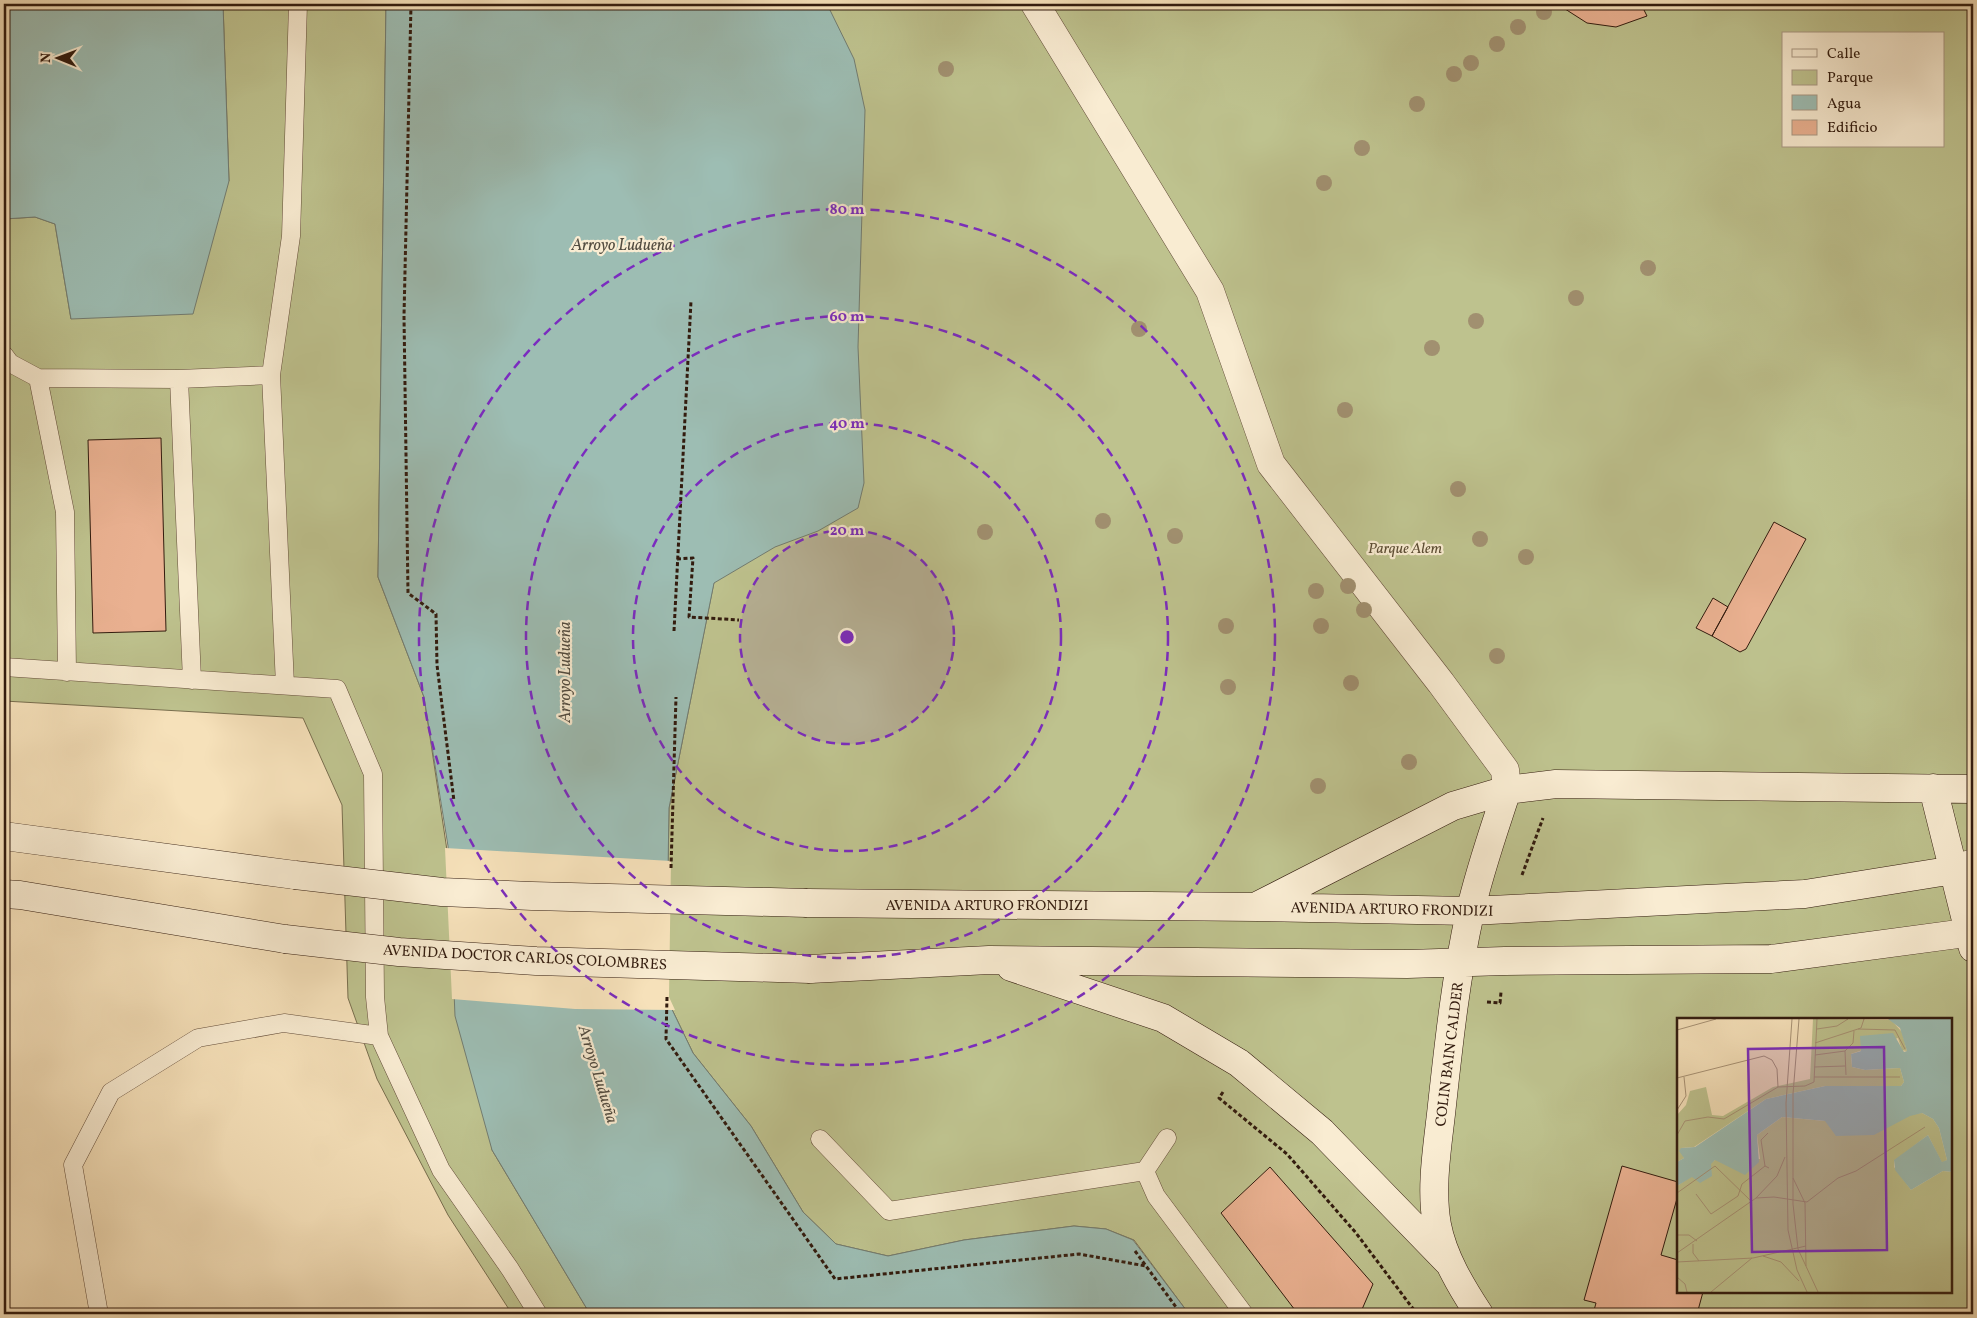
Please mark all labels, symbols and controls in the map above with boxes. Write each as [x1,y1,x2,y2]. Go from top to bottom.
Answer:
north arrow [32,32,82,82]
legend [1782,32,1944,148]
text: Calle [1827,44,1860,65]
text: N [37,53,56,63]
text: Parque [1827,68,1873,89]
text: Agua [1827,94,1861,115]
text: Edificio [1827,118,1878,139]
text: 80 m [830,200,865,221]
water label: Arroyo Ludueña [570,235,673,257]
text: 60 m [830,307,865,328]
text: 40 m [829,414,865,435]
text: 20 m [830,521,865,542]
park label: Parque Alem [1368,539,1443,560]
water label: Arroyo Ludueña [555,621,577,724]
centre of rings [838,628,856,646]
street label: AVENIDA ARTURO FRONDIZI [886,896,1088,917]
street label: AVENIDA ARTURO FRONDIZI [1290,898,1494,923]
street label: AVENIDA DOCTOR CARLOS COLOMBRES [382,941,668,976]
street label: COLIN BAIN CALDER [1431,981,1470,1128]
inset map [1677,1018,1952,1293]
water label: Arroyo Ludueña [571,1022,623,1127]

